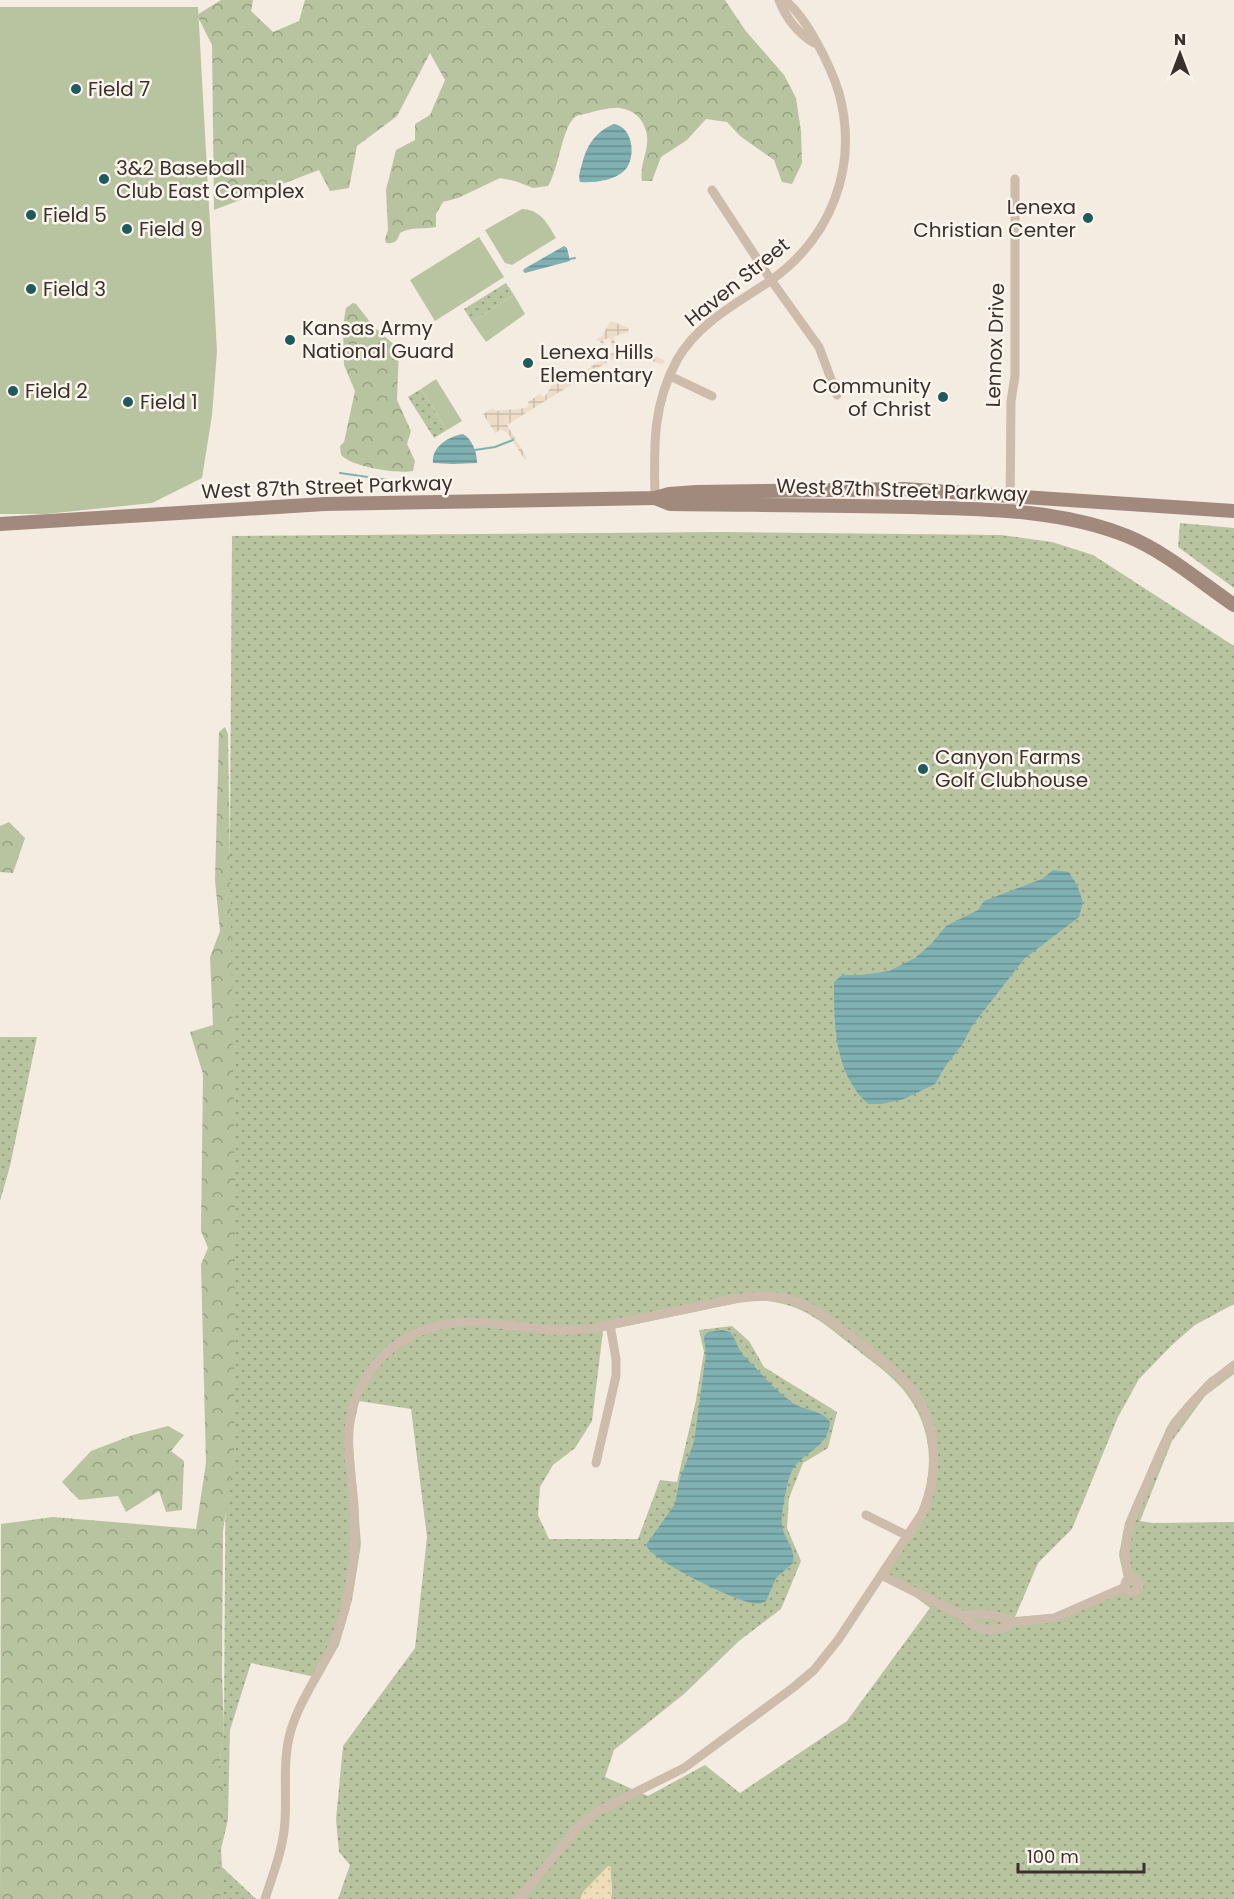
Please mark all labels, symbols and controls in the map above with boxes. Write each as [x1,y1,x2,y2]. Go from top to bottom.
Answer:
north arrow [1150,24,1210,84]
text: N [1174,28,1186,51]
place label: Field 7 [88,75,150,103]
marker: Field 7 [69,82,83,96]
place label: 3&2 Baseball Club East Complex [116,154,305,205]
marker: 3&2 Baseball Club East Complex [97,172,111,186]
place label: Lenexa Christian Center [913,193,1076,244]
place label: Field 5 [43,201,107,229]
marker: Field 5 [24,208,38,222]
marker: Lenexa Christian Center [1081,211,1095,225]
place label: Field 9 [139,215,203,243]
marker: Field 9 [120,222,134,236]
street label: Haven Street [679,231,795,333]
place label: Field 3 [43,275,106,303]
marker: Field 3 [24,282,38,296]
street label: Lennox Drive [979,282,1011,408]
place label: Kansas Army National Guard [302,314,454,365]
marker: Kansas Army National Guard [283,333,297,347]
place label: Lenexa Hills Elementary [540,338,654,389]
marker: Lenexa Hills Elementary [521,356,535,370]
place label: Community of Christ [813,372,931,423]
place label: Field 2 [25,377,88,405]
marker: Field 2 [6,384,20,398]
place label: Field 1 [140,388,198,416]
marker: Community of Christ [936,390,950,404]
marker: Field 1 [121,395,135,409]
street label: West 87th Street Parkway [201,469,453,505]
street label: West 87th Street Parkway [776,472,1028,508]
place label: Canyon Farms Golf Clubhouse [935,743,1088,794]
marker: Canyon Farms Golf Clubhouse [916,762,930,776]
scale bar [1018,1836,1144,1874]
text: 100 m [1027,1844,1079,1869]

